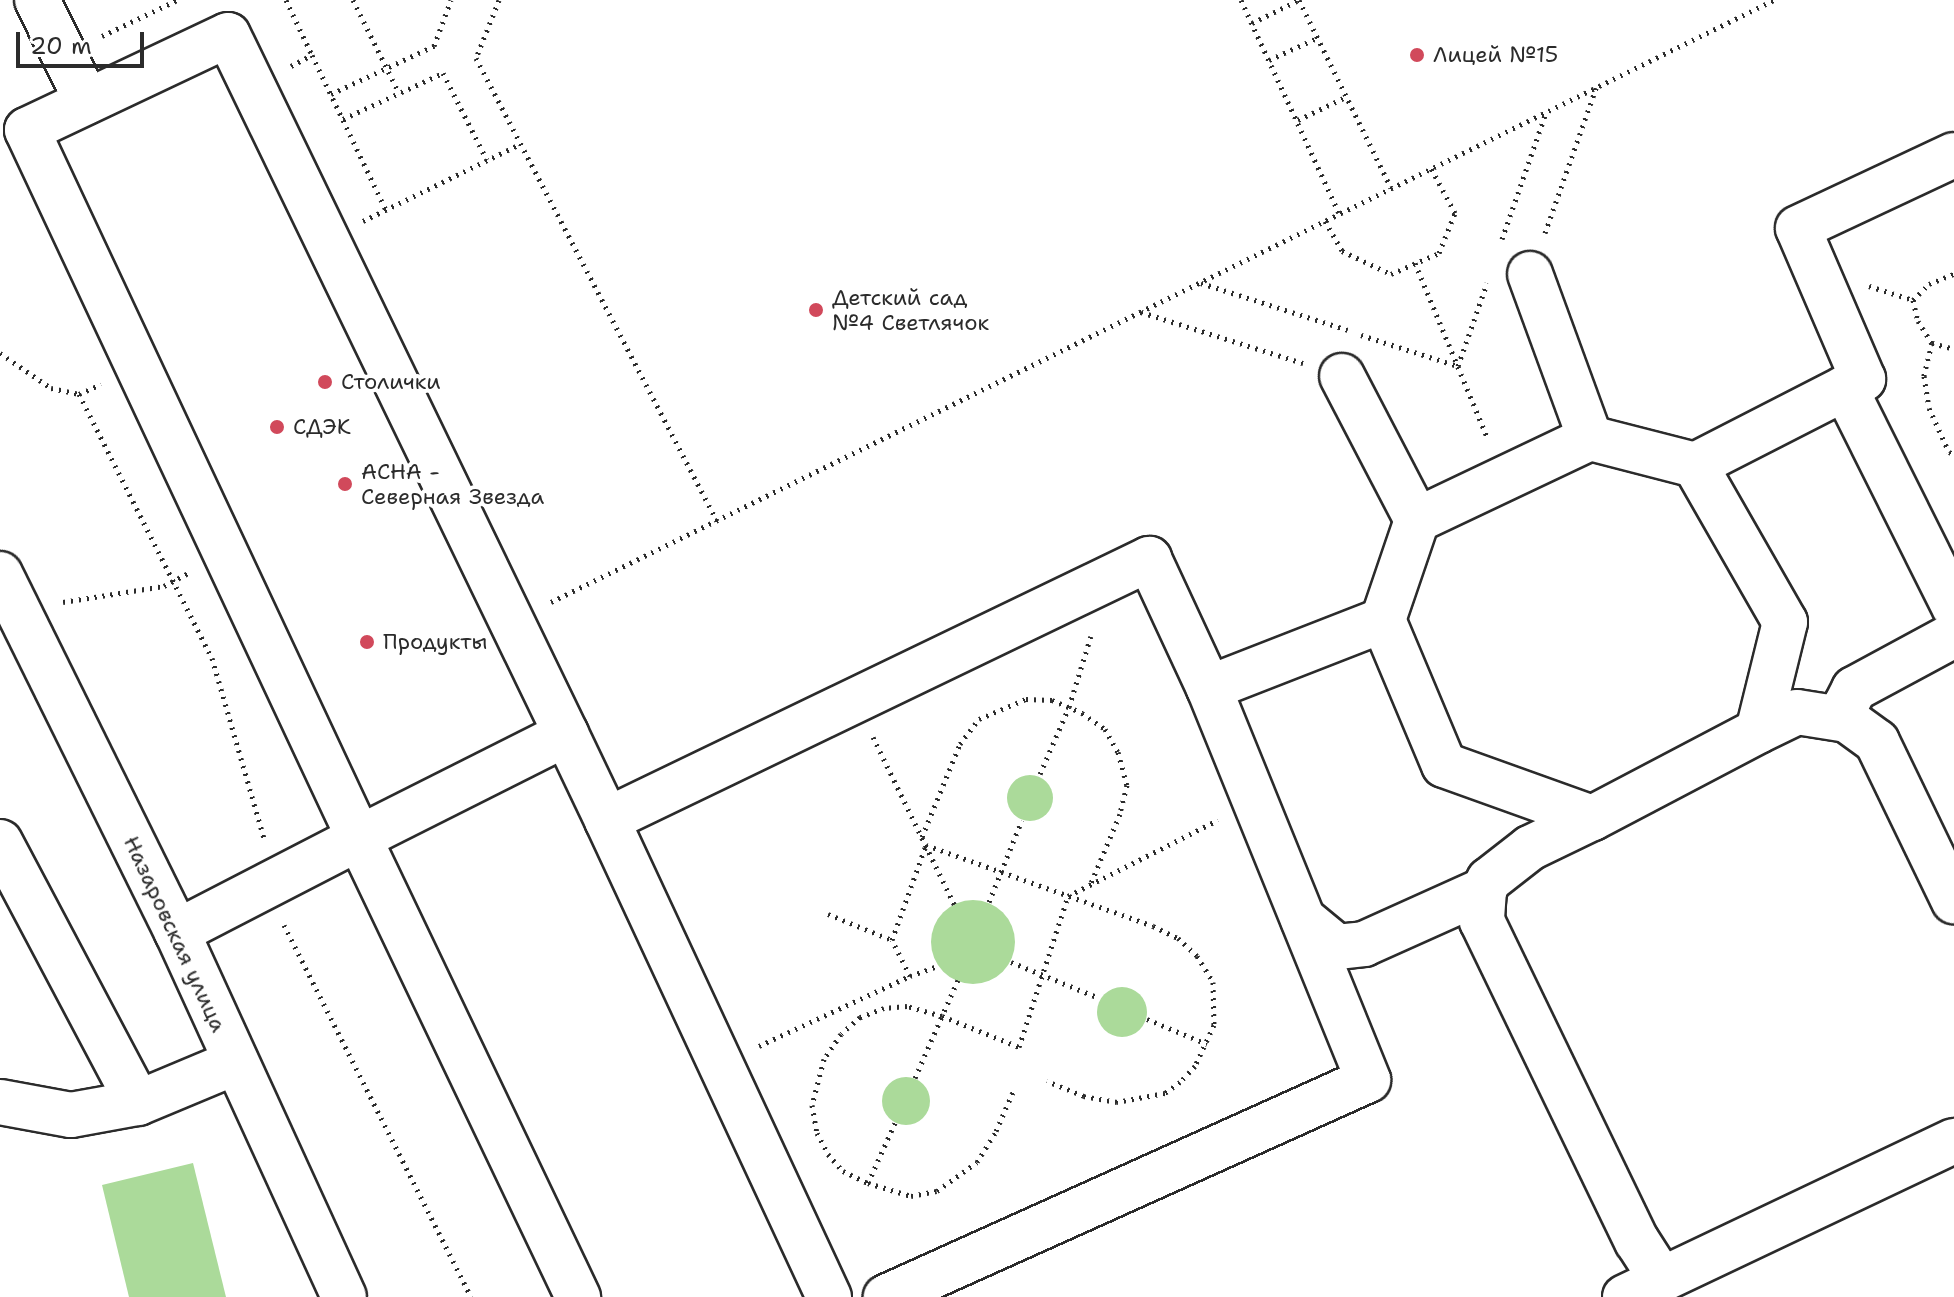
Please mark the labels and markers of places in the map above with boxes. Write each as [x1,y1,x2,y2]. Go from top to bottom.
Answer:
place label: Лицей №15 [1433,42,1558,68]
marker: Лицей №15 [1408,46,1426,64]
place label: Детский сад №4 Светлячок [832,284,989,336]
marker: Детский сад №4 Светлячок [807,301,825,319]
place label: Столички [341,369,441,395]
marker: Столички [316,373,334,391]
place label: СДЭК [293,414,351,440]
marker: СДЭК [268,418,286,436]
place label: АСНА - Северная Звезда [361,458,544,510]
marker: АСНА - Северная Звезда [336,475,354,493]
place label: Продукты [383,629,488,655]
marker: Продукты [358,633,376,651]

